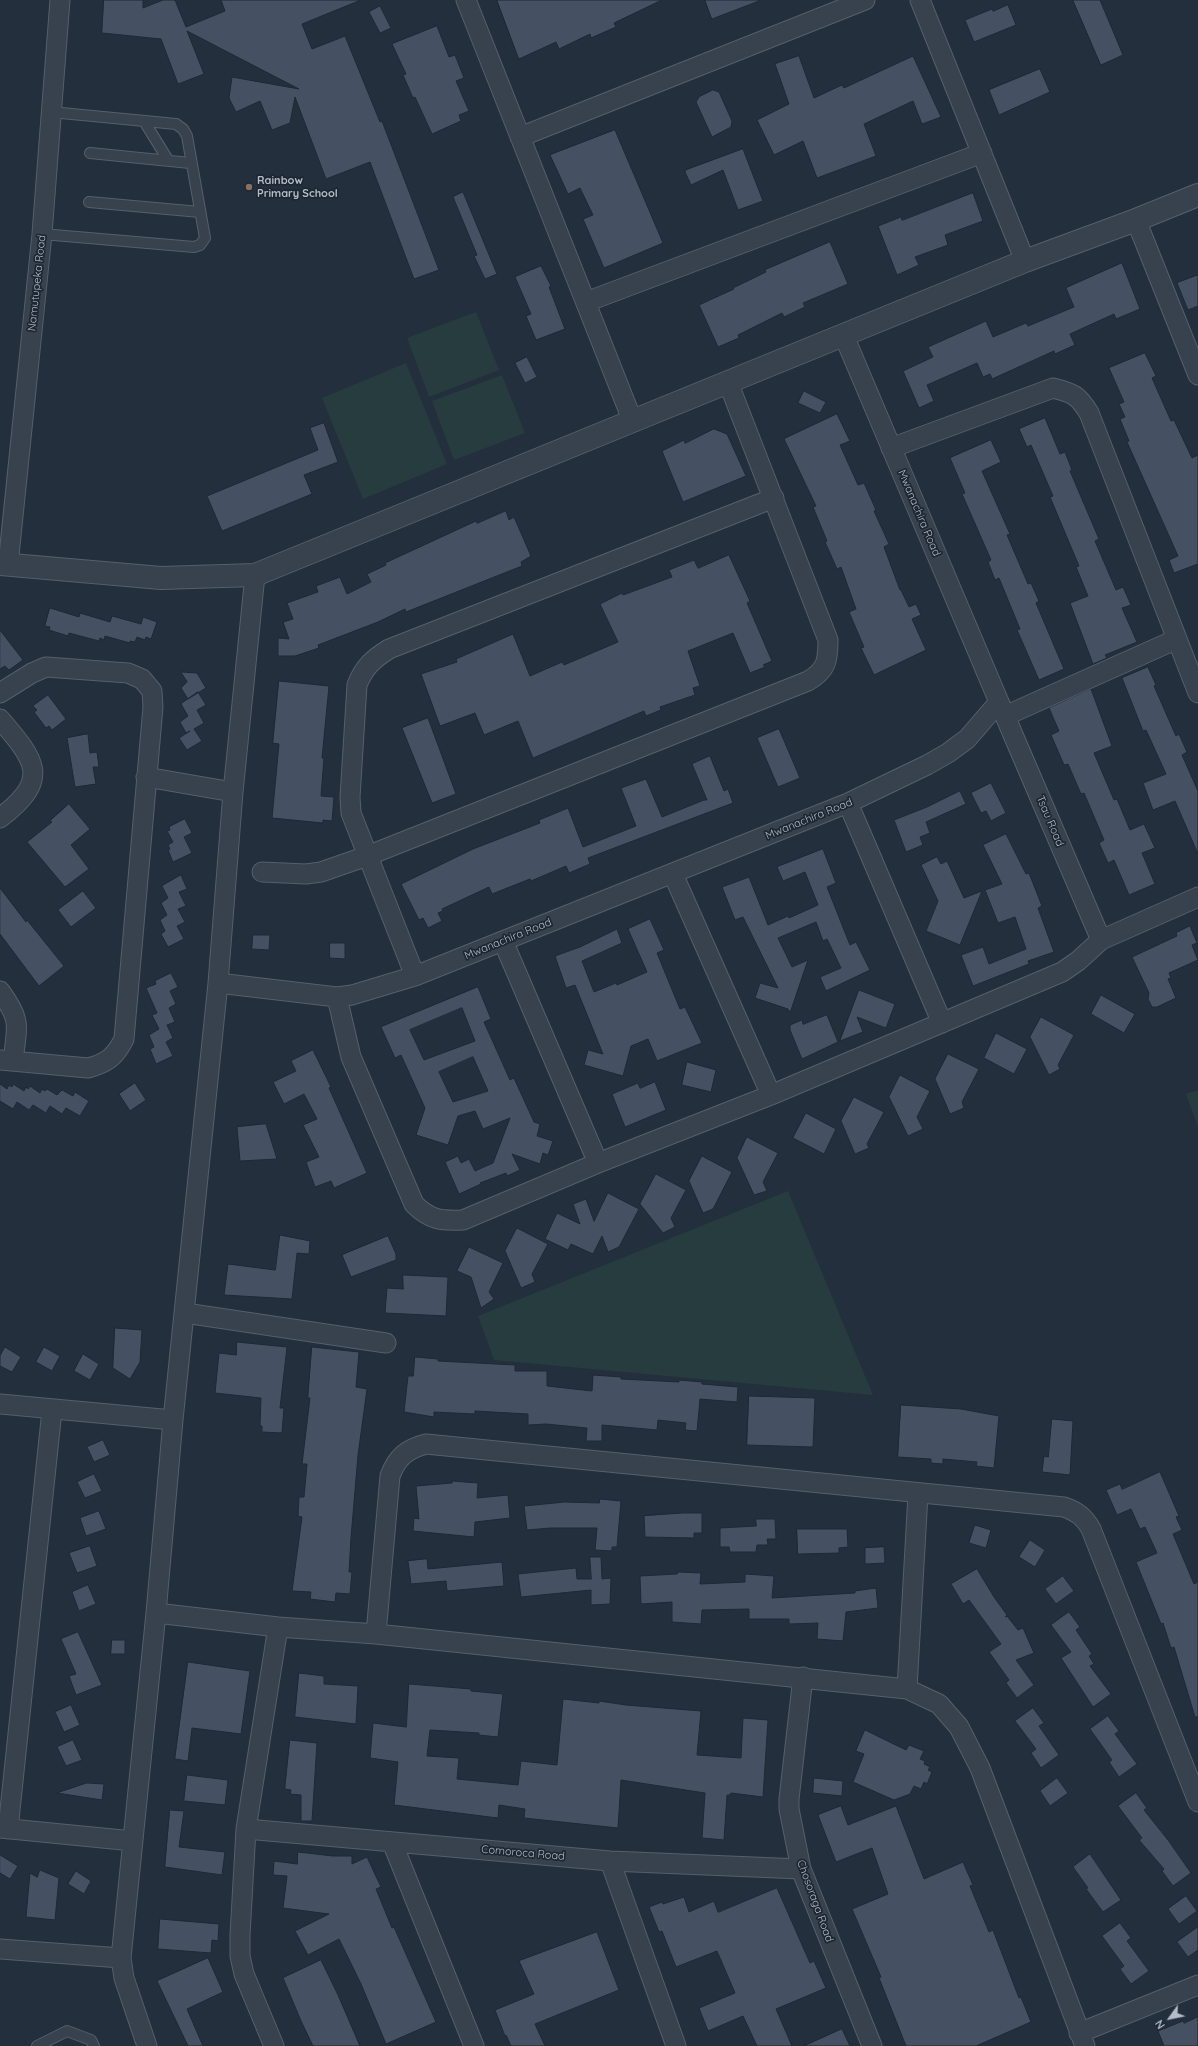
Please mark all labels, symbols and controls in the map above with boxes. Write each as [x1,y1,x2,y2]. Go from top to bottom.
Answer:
place label: Rainbow Primary School [257,174,338,200]
marker: Rainbow Primary School [244,182,254,192]
street label: Namutupeka Road [25,234,49,332]
street label: Mwanachira Road [895,468,943,558]
street label: Tsau Road [1033,794,1067,848]
street label: Mwanachira Road [764,796,854,842]
street label: Mwanachira Road [463,916,553,962]
street label: Comoroca Road [481,1843,565,1863]
street label: Chosoraga Road [794,1858,836,1944]
north arrow [1150,1998,1190,2038]
text: N [1152,2017,1168,2032]

